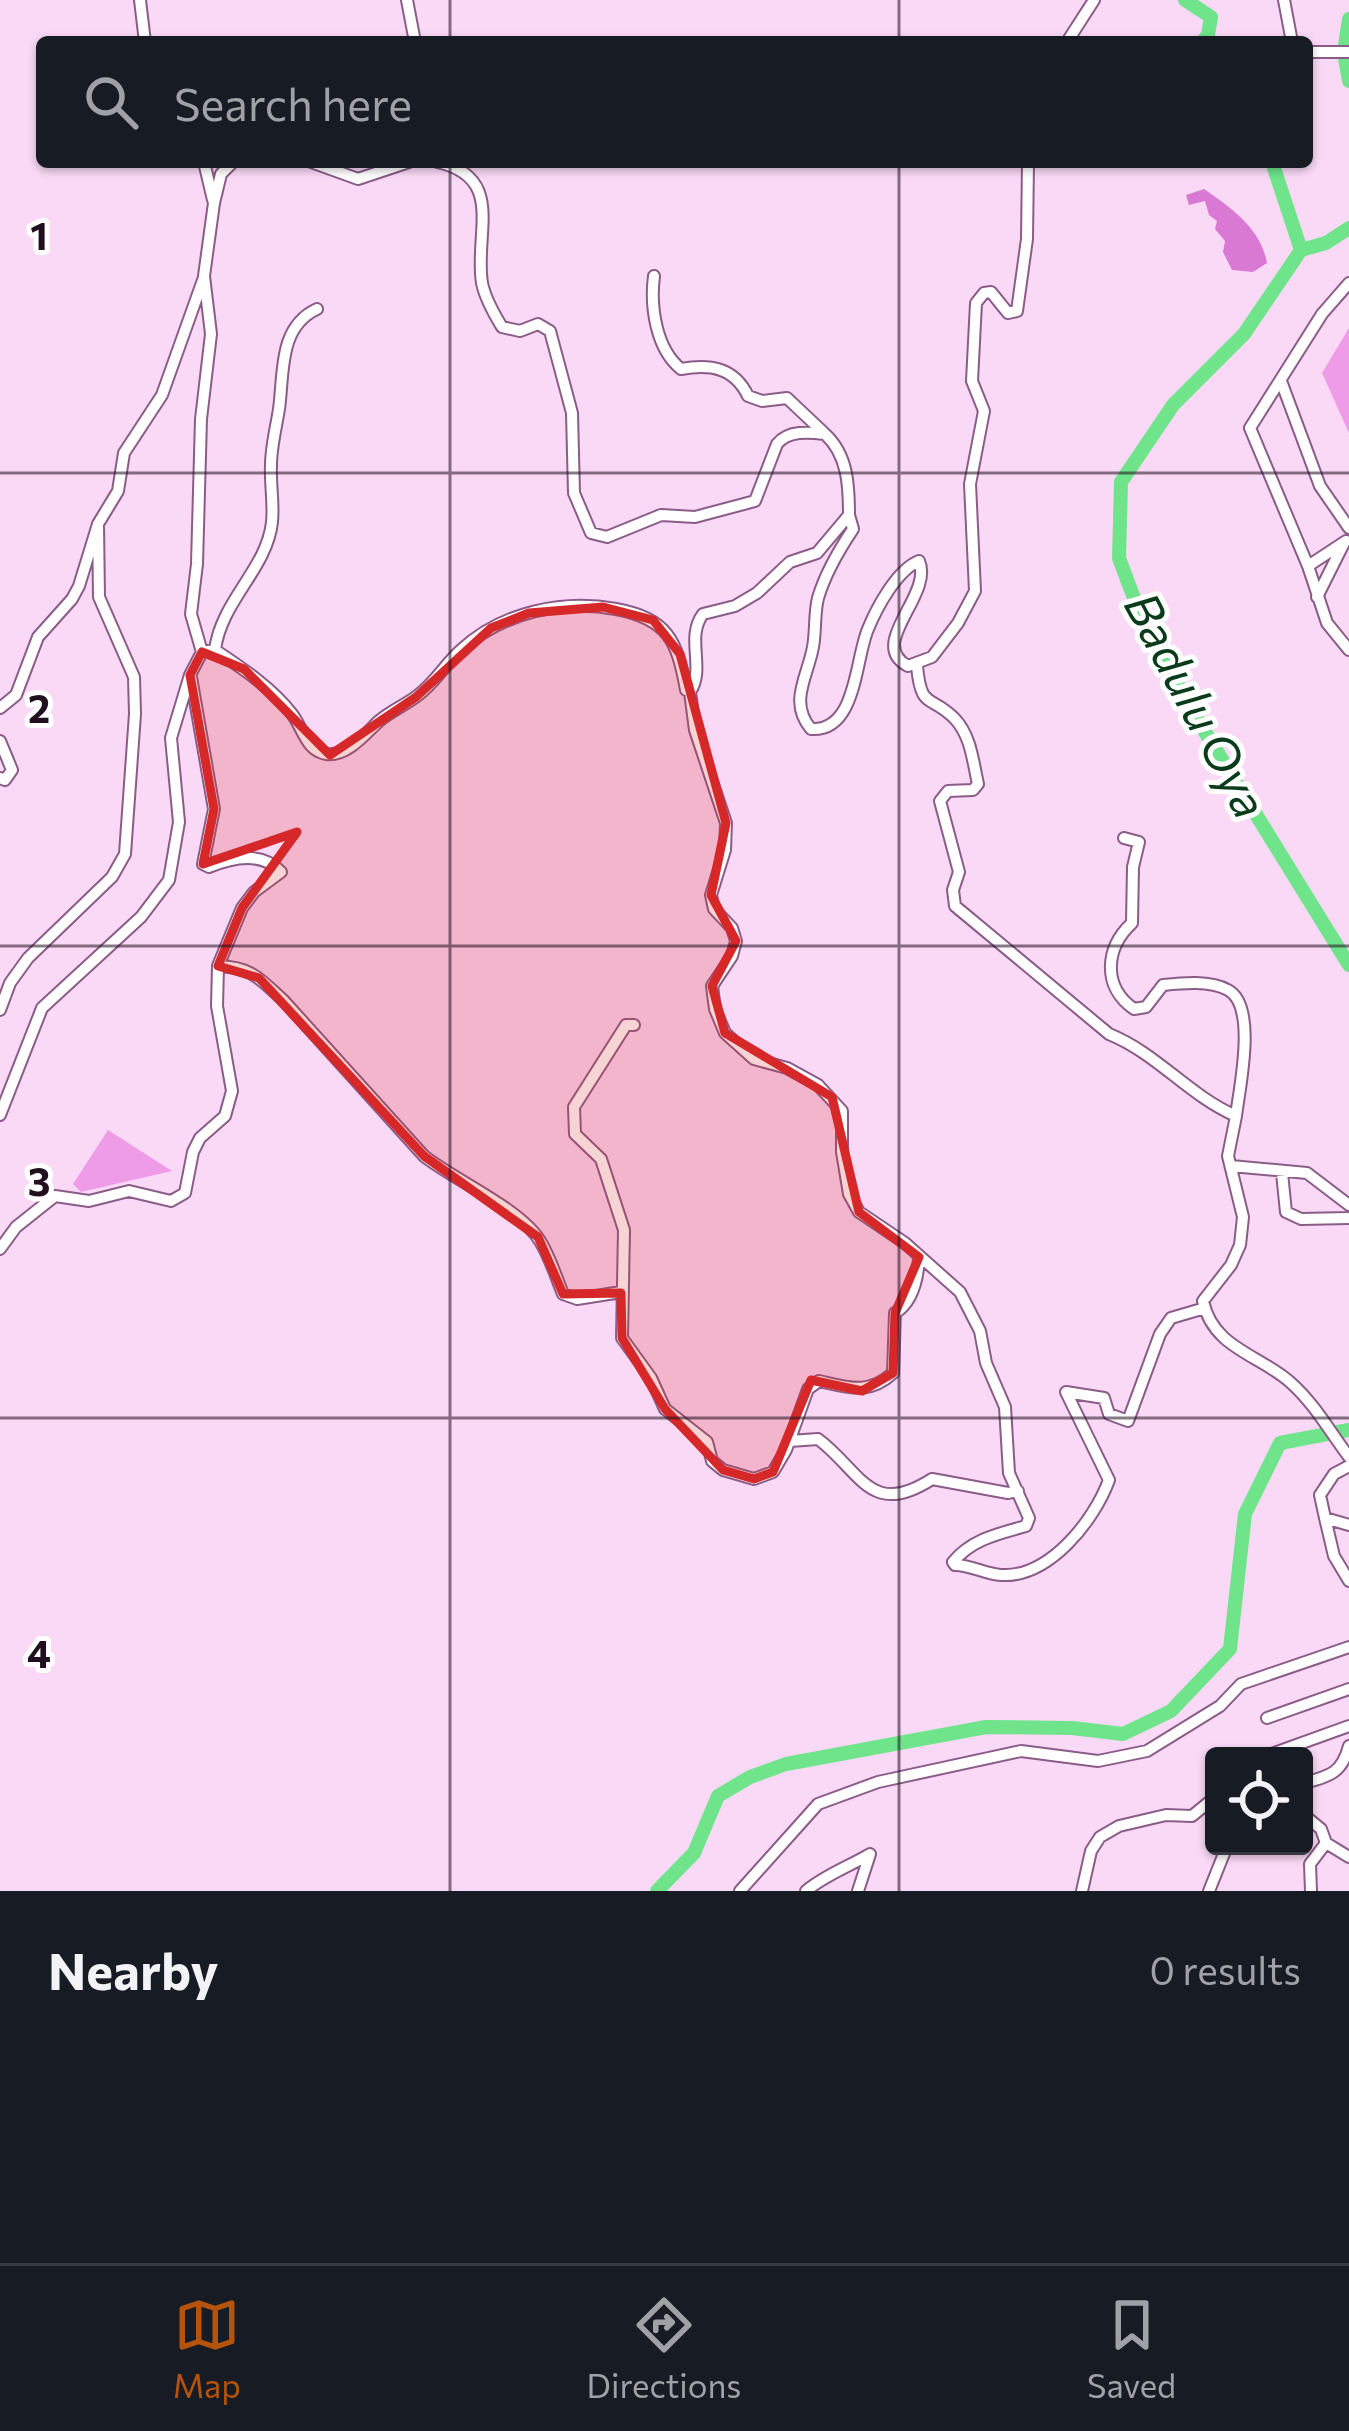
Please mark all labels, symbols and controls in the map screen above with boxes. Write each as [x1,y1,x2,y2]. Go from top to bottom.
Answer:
search box [36,36,1313,168]
icon: search [78,69,144,135]
text: Search here [174,75,412,130]
text: 1 [30,210,48,258]
water label: Badulu Oya [1114,581,1282,827]
text: 2 [28,683,50,731]
text: 3 [28,1156,50,1204]
text: 4 [27,1628,51,1676]
map controls [1205,1747,1313,1855]
button: locate [1205,1747,1313,1855]
text: Nearby [48,1938,218,2001]
text: 0 results [1149,1945,1301,1993]
tab: Map [173,2292,241,2405]
tab: Directions [587,2292,741,2405]
tab: Saved [1087,2292,1176,2405]

